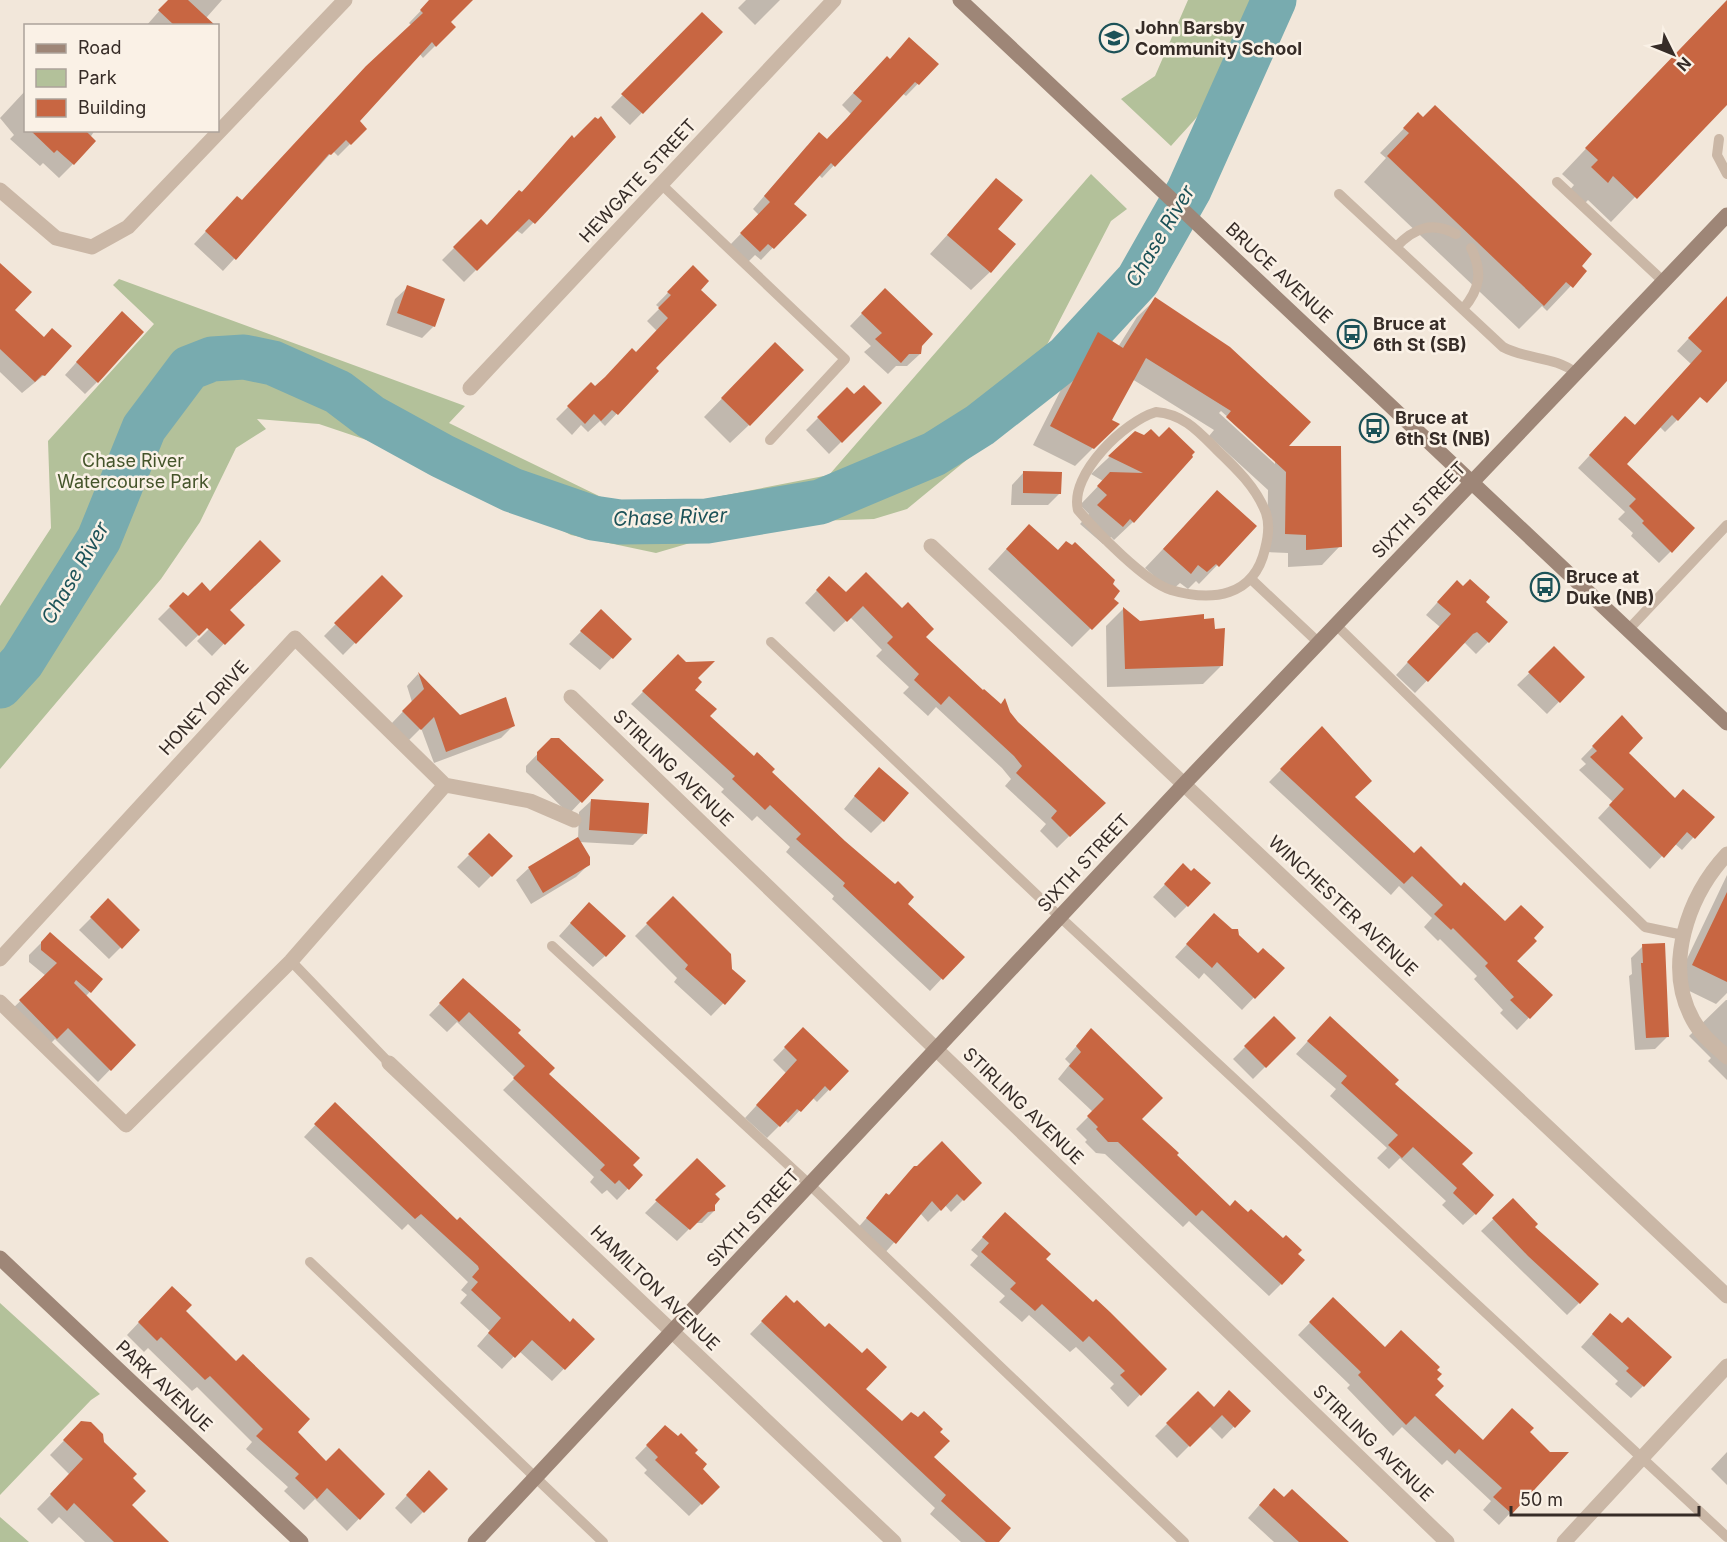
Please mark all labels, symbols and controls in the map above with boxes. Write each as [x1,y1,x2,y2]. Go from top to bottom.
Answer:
place label: John Barsby Community School [1135,17,1302,59]
school or university icon: John Barsby Community School [1098,22,1130,54]
legend [24,24,219,132]
north arrow [1643,24,1703,84]
text: Road [78,37,121,58]
text: N [1672,53,1695,76]
text: Park [78,67,117,88]
text: Building [78,97,146,118]
street label: HEWGATE STREET [575,114,700,247]
water label: Chase River [1120,181,1200,291]
street label: BRUCE AVENUE [1222,218,1337,327]
place label: Bruce at 6th St (SB) [1373,313,1467,355]
bus stop icon: Bruce at 6th St (SB) [1336,318,1368,350]
place label: Bruce at 6th St (NB) [1395,407,1491,449]
bus stop icon: Bruce at 6th St (NB) [1358,412,1390,444]
park label: Chase River Watercourse Park [57,450,209,492]
street label: SIXTH STREET [1367,457,1470,562]
water label: Chase River [613,503,728,531]
water label: Chase River [36,517,114,628]
place label: Bruce at Duke (NB) [1566,566,1654,608]
bus stop icon: Bruce at Duke (NB) [1529,571,1561,603]
street label: HONEY DRIVE [155,656,253,759]
street label: STIRLING AVENUE [609,705,738,830]
street label: SIXTH STREET [1033,809,1134,916]
street label: WINCHESTER AVENUE [1264,831,1422,980]
street label: STIRLING AVENUE [959,1043,1088,1168]
street label: SIXTH STREET [702,1164,803,1271]
street label: HAMILTON AVENUE [587,1221,724,1355]
street label: PARK AVENUE [112,1336,217,1435]
street label: STIRLING AVENUE [1309,1380,1438,1505]
scale bar [1511,1479,1698,1517]
text: 50 m [1520,1489,1563,1510]

